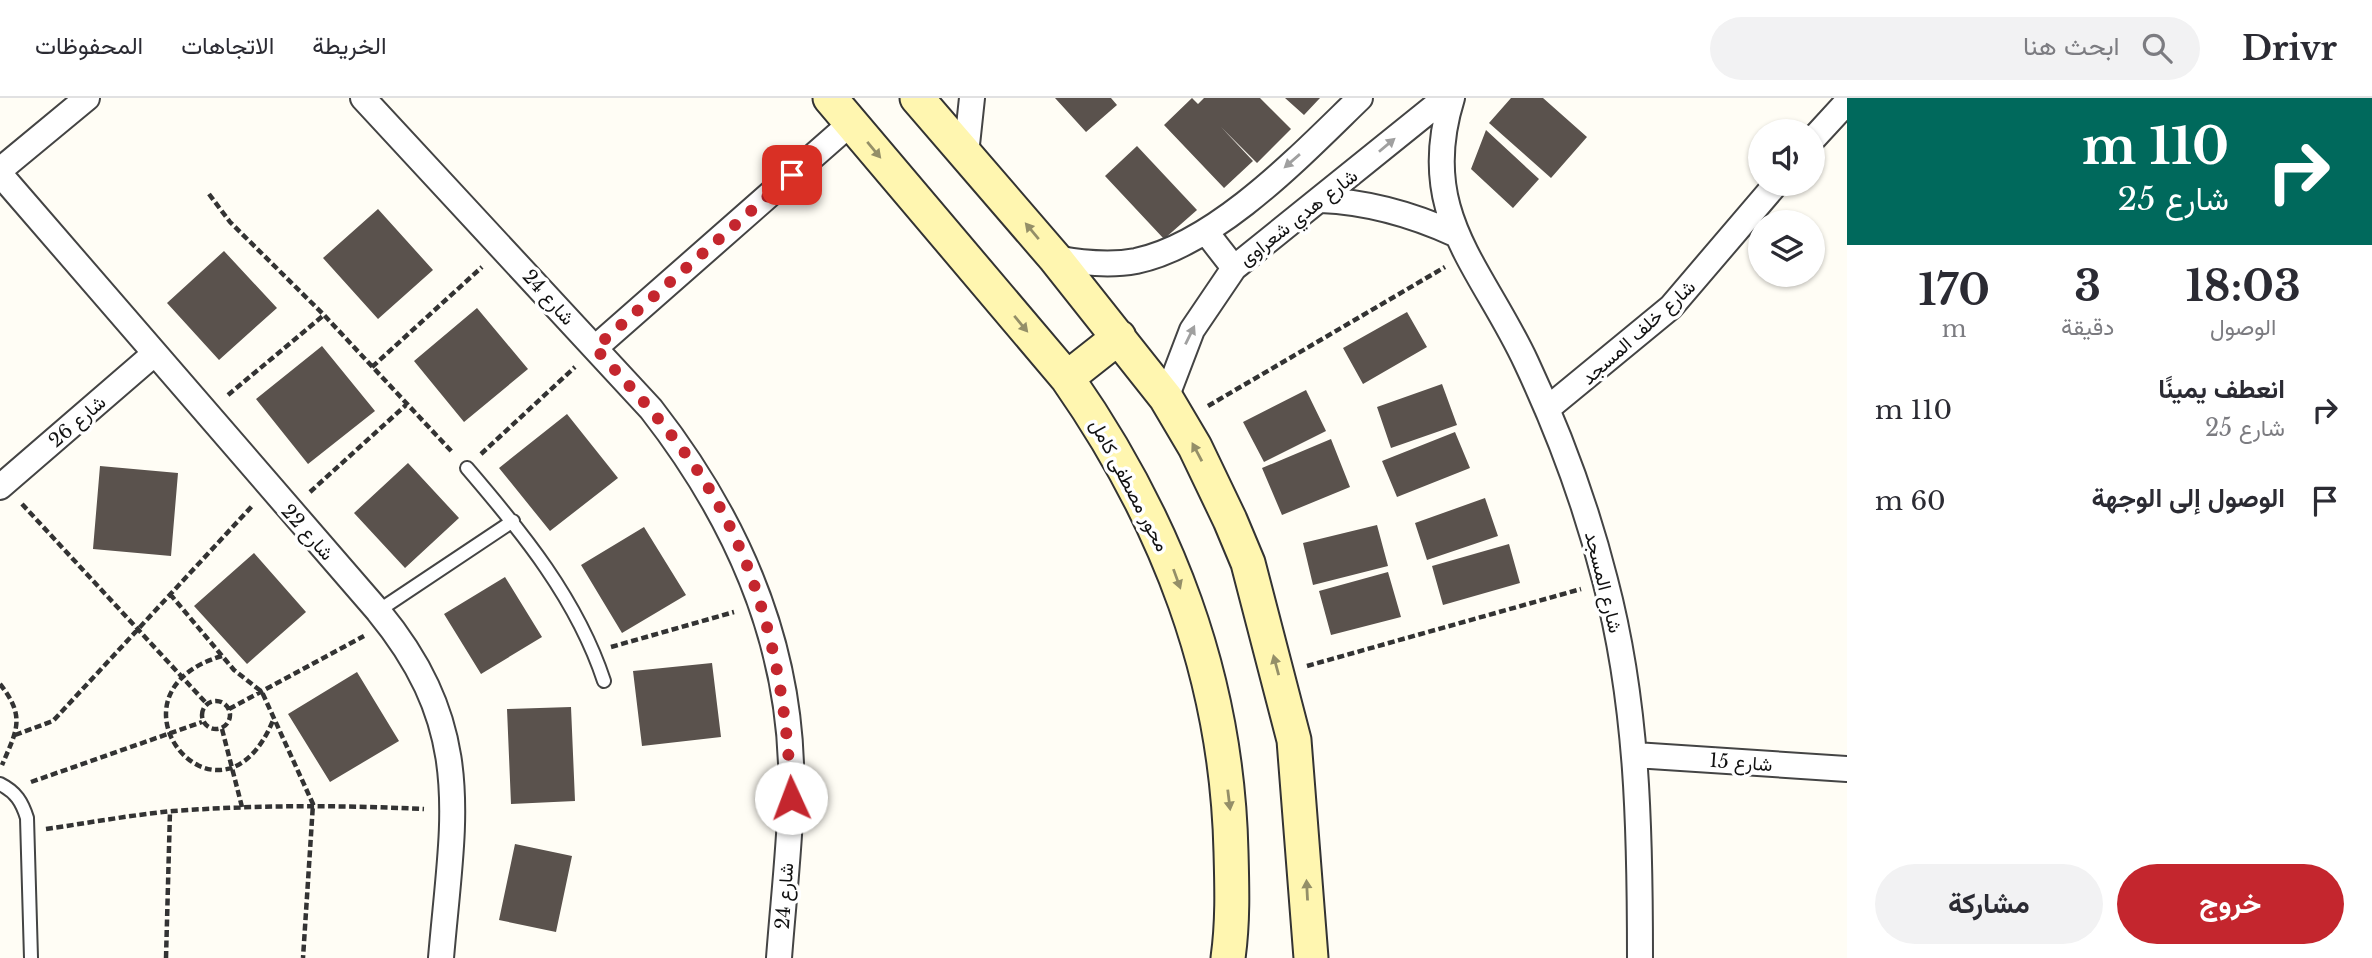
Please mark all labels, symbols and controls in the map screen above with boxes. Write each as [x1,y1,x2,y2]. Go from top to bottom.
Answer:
search box [1710,17,2200,80]
text: Drivr [2242,28,2337,69]
icon: search [2138,29,2176,67]
text: ابحث هنا [2023,30,2120,62]
text: المحفوظات [35,31,143,60]
text: الاتجاهات [181,31,274,60]
text: الخريطة [312,31,387,60]
text: 110 m [2082,116,2229,177]
map controls [1748,119,1825,287]
button: sound [1748,119,1825,196]
icon: right [2253,126,2344,217]
one-way arrow [1378,138,1396,153]
one-way arrow [866,141,882,159]
pin [762,145,822,205]
one-way arrow [1283,153,1301,169]
icon: arrive [773,156,811,194]
street label: شارع هدي شعراوى [1234,164,1365,274]
text: شارع 25 [2118,179,2229,219]
button: layers [1748,210,1825,287]
one-way arrow [1025,223,1040,240]
text: 3 [2074,260,2101,312]
text: 18:03 [2185,260,2301,312]
text: 170 [1918,264,1990,316]
street label: شارع 24 [517,265,579,330]
street label: شارع خلف المسجد [1577,275,1701,390]
text: دقيقة [2061,313,2114,341]
text: الوصول [2210,313,2276,341]
one-way arrow [1013,315,1028,332]
text: m [1942,315,1966,343]
one-way arrow [1185,325,1196,345]
text: انعطف يمينًا [2158,373,2285,405]
street label: شارع 26 [44,391,111,453]
icon: right [2306,391,2344,429]
text: 110 m [1875,394,1952,426]
text: شارع 25 [2205,414,2285,442]
street label: محور مصطفى كامل [1085,415,1174,555]
one-way arrow [1191,443,1203,462]
text: الوصول إلى الوجهة [2091,482,2285,514]
icon: arrive [2306,482,2344,520]
text: 60 m [1875,485,1946,517]
street label: شارع 22 [276,500,339,566]
street label: شارع المسجد [1579,529,1627,635]
one-way arrow [1172,568,1183,589]
one-way arrow [1270,654,1281,676]
street label: شارع 15 [1709,749,1773,777]
position arrow [754,761,828,835]
one-way arrow [1223,789,1234,811]
street label: شارع 24 [771,862,799,930]
button: مشاركة [1875,864,2103,944]
button: خروج [2117,864,2344,944]
one-way arrow [1301,879,1312,901]

